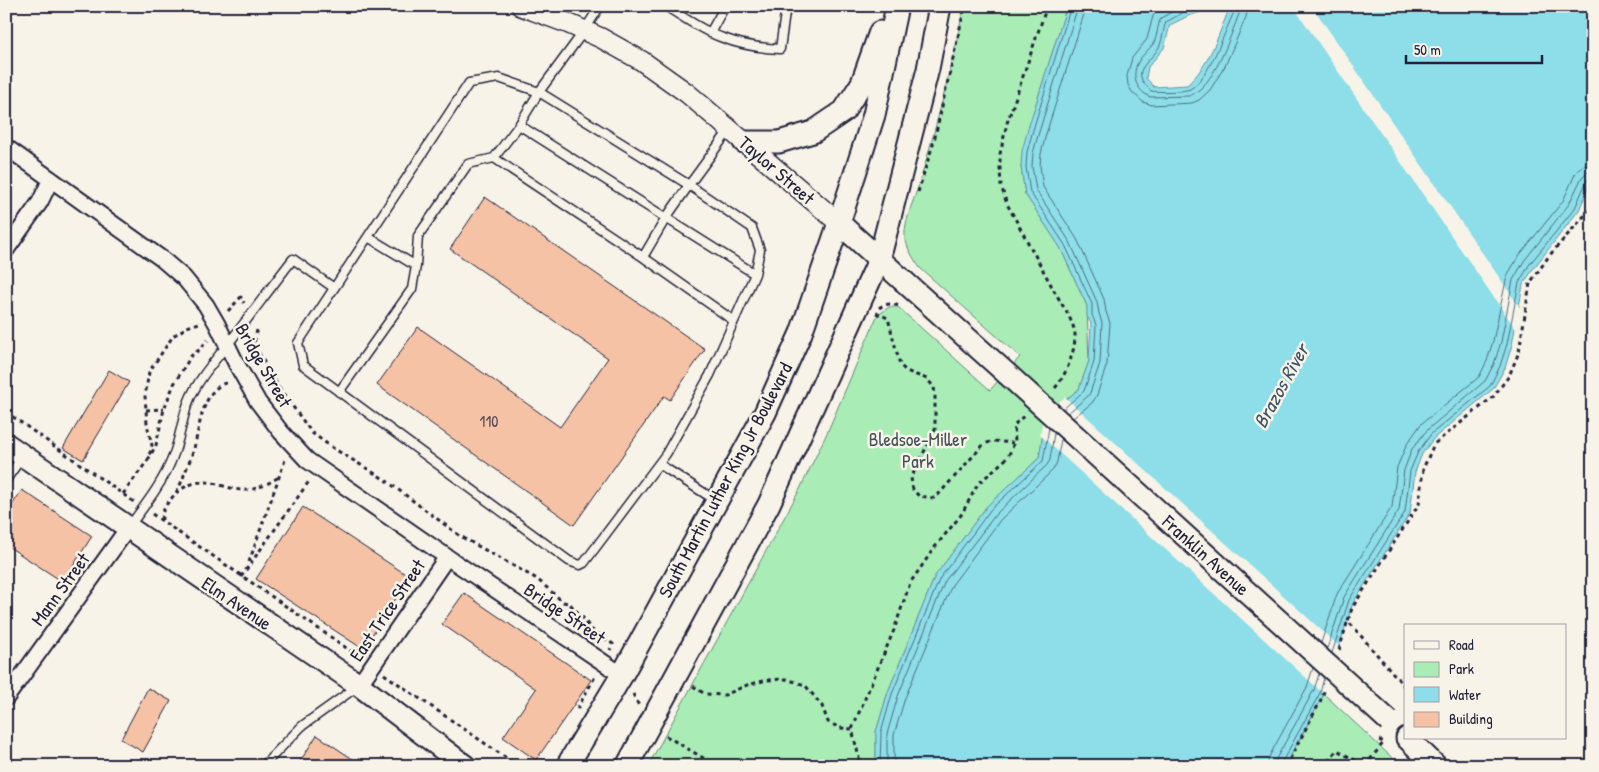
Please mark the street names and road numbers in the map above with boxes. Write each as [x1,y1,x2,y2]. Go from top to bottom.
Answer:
street label: Taylor Street [733,130,821,211]
street label: Bridge Street [229,318,299,412]
street label: South Martin Luther King Jr Boulevard [652,357,798,602]
street label: Franklin Avenue [1156,508,1255,601]
street label: Mann Street [25,547,96,631]
street label: East Trice Street [343,553,431,666]
street label: Elm Avenue [197,570,277,636]
street label: Bridge Street [519,576,611,650]

